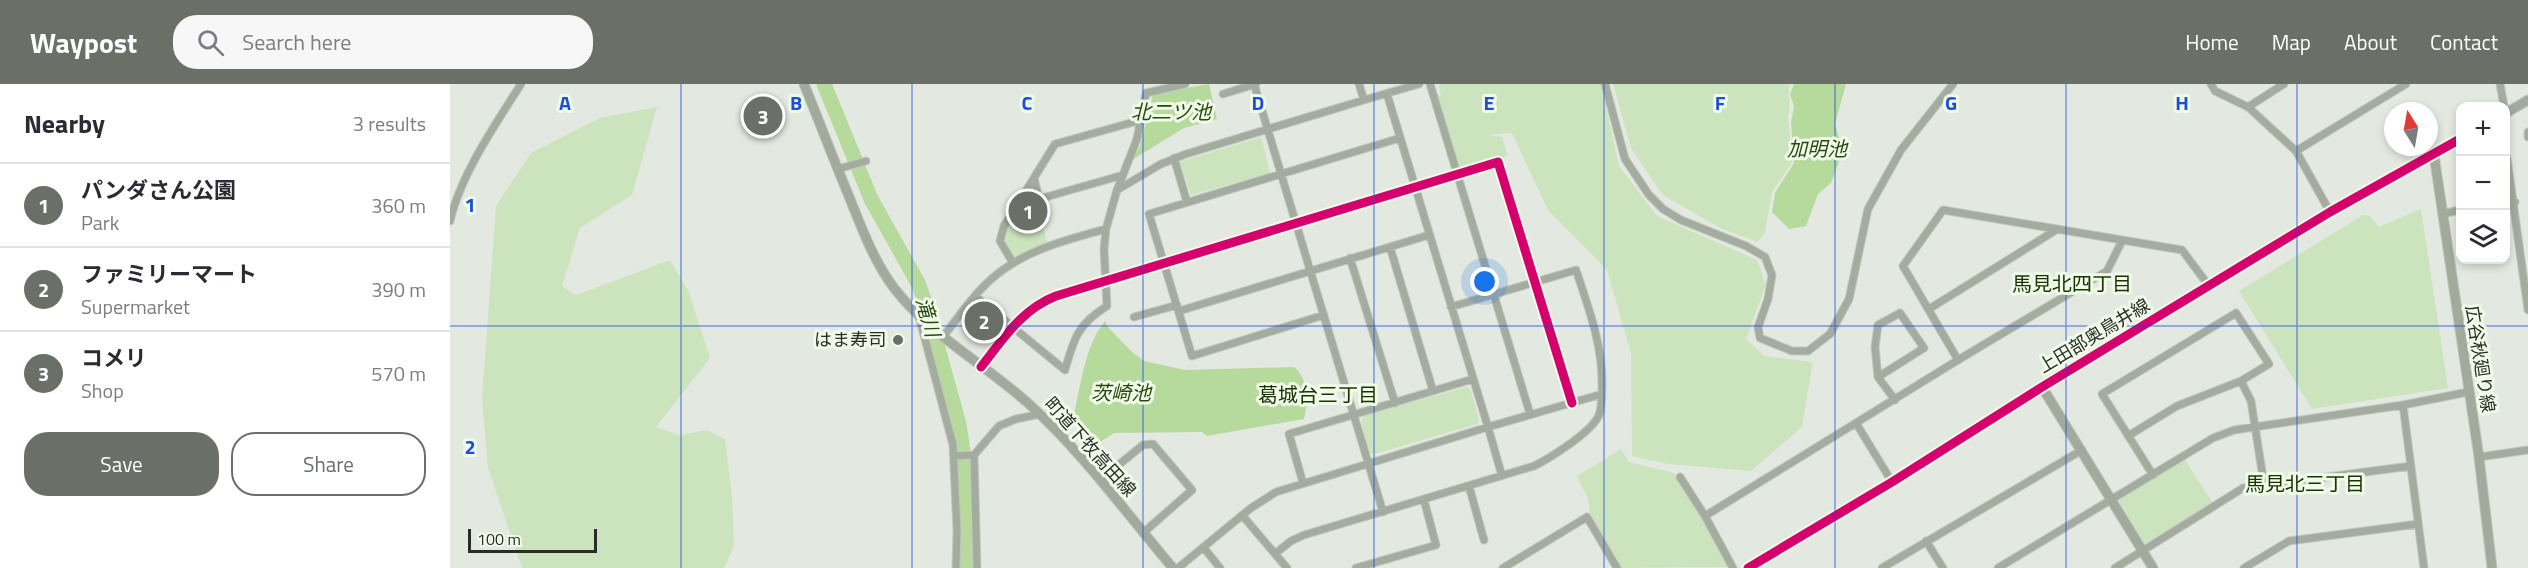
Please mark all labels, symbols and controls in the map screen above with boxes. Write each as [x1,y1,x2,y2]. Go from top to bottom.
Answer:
search box [173,15,593,69]
text: Waypost [30,21,137,64]
text: Search here [242,25,351,59]
icon: search [194,26,227,59]
text: Home [2185,26,2239,58]
text: Map [2272,26,2311,58]
text: About [2344,26,2397,58]
text: Contact [2430,26,2498,58]
text: A [559,87,571,118]
text: B [790,87,802,118]
text: C [1022,87,1033,118]
text: D [1252,87,1264,118]
text: E [1483,87,1495,118]
text: F [1715,87,1726,118]
text: G [1945,87,1957,118]
text: H [2175,87,2189,118]
pin: 3 [744,93,782,138]
water label: 北二ツ池 [1131,96,1213,127]
north arrow [2384,102,2438,156]
map controls [2456,102,2510,264]
button: + [2456,102,2510,156]
text: Nearby [24,104,105,143]
text: 3 results [353,108,426,139]
water label: 加明池 [1787,133,1849,164]
button: − [2456,156,2510,210]
text: パンダさん公園 [81,173,236,207]
pin: 1 [1008,188,1048,234]
text: 1 [464,189,476,220]
text: 1 [38,190,49,221]
text: 360 m [371,190,426,221]
text: Park [81,207,119,238]
button: layers [2456,210,2510,264]
text: ファミリーマート [81,257,257,291]
your location [1470,267,1499,296]
district label: 馬見北四丁目 [2012,268,2132,299]
text: 2 [38,274,49,305]
text: 390 m [371,274,426,305]
text: Supermarket [81,291,190,322]
street label: 上田部奥鳥井線 [2033,292,2155,380]
water label: 滝川 [908,293,949,342]
pin: 2 [964,298,1004,344]
street label: 広谷秋廻り線 [2459,303,2502,414]
place label: はま寿司 [814,326,886,353]
marker: はま寿司 [891,333,905,347]
text: コメリ [81,341,147,375]
text: 3 [38,358,49,389]
text: 570 m [371,358,426,389]
text: Shop [81,375,124,406]
water label: 茨崎池 [1091,377,1153,408]
district label: 葛城台三丁目 [1258,379,1378,410]
street label: 町道下牧高田線 [1038,391,1143,503]
text: 2 [464,431,476,462]
button: Save [24,432,219,496]
button: Share [231,432,426,496]
district label: 馬見北三丁目 [2245,468,2365,499]
scale bar [468,526,597,554]
text: 100 m [477,527,521,551]

